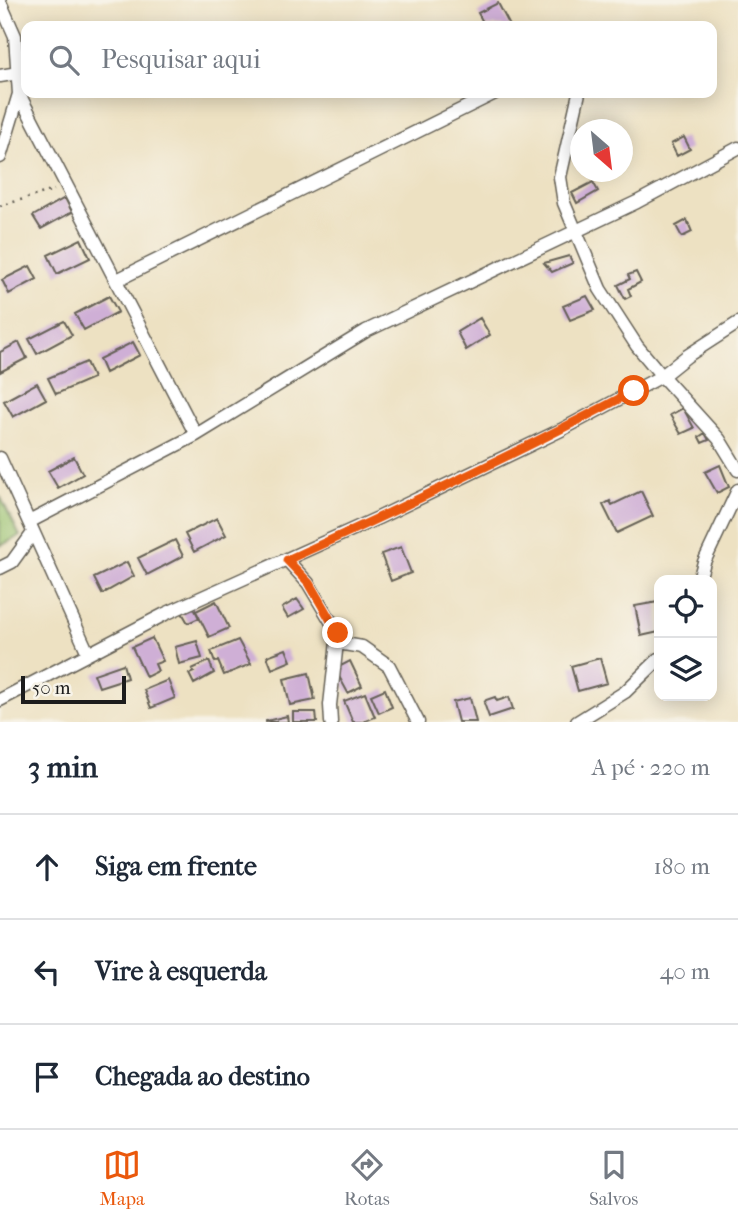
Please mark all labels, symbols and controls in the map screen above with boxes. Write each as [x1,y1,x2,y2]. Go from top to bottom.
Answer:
search box [21,21,717,98]
icon: search [45,41,83,79]
text: Pesquisar aqui [101,44,261,75]
north arrow [570,119,633,182]
route start [618,375,649,406]
map controls [654,575,717,701]
button: locate [654,575,717,638]
route end [322,617,353,648]
button: layers [654,638,717,701]
scale bar [21,673,126,705]
text: 50 m [32,677,71,699]
text: 3 min [28,750,98,785]
text: A pé · 220 m [591,754,710,781]
icon: ahead [28,848,66,886]
text: Siga em frente [95,851,257,882]
text: 180 m [653,853,710,880]
icon: left [28,953,66,991]
text: Vire à esquerda [95,956,267,987]
text: 40 m [660,958,710,985]
icon: arrive [28,1058,66,1096]
text: Chegada ao destino [95,1061,310,1092]
tab: Mapa [100,1146,145,1210]
tab: Rotas [344,1146,390,1210]
tab: Salvos [589,1146,638,1210]

